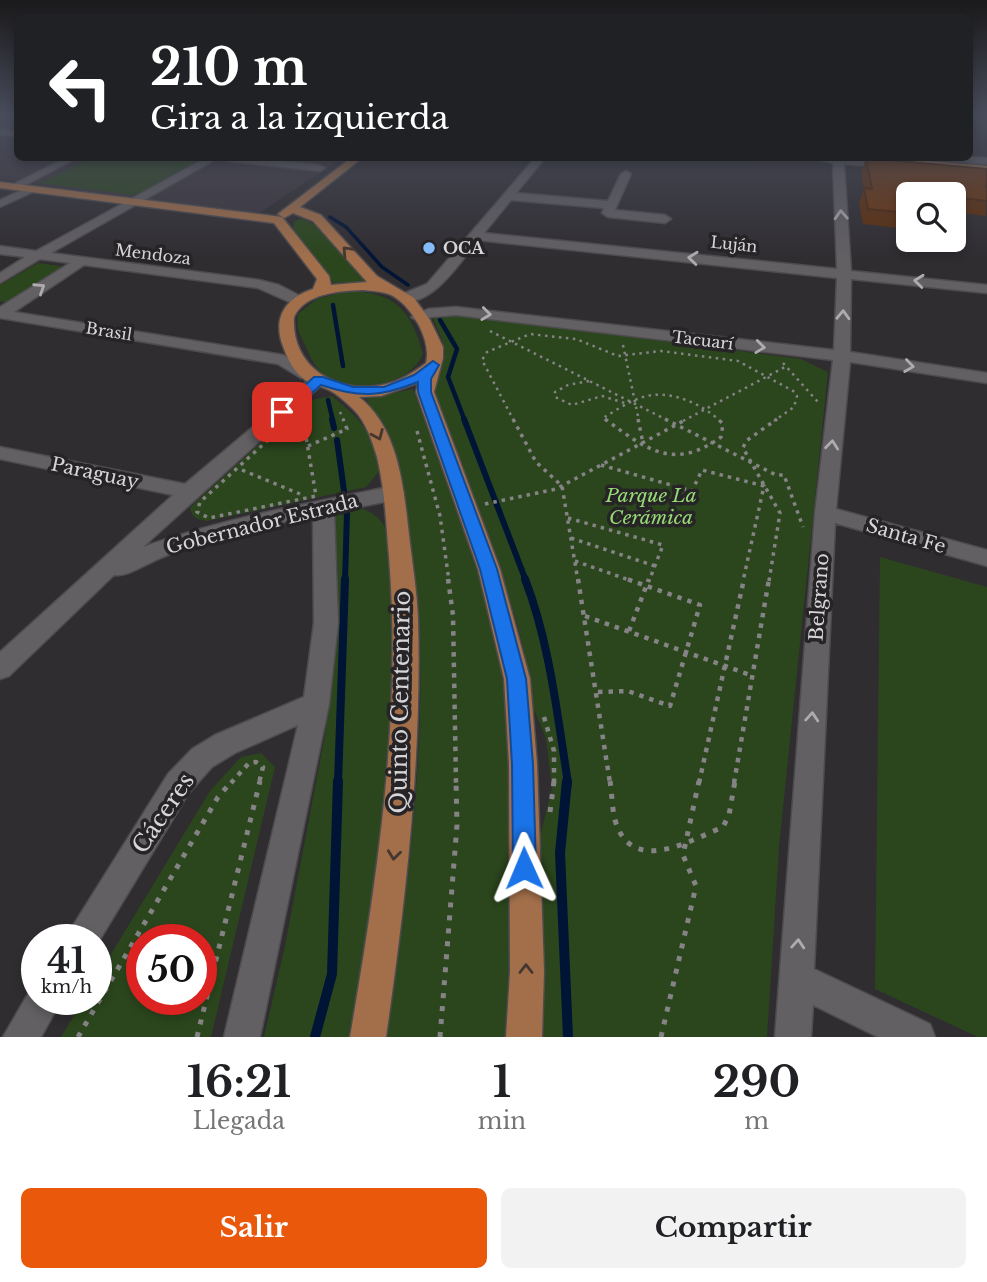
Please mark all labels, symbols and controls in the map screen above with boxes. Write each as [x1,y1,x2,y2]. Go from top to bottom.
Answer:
text: 210 m [150,37,308,98]
icon: left [35,42,126,133]
text: Gira a la izquierda [150,98,449,138]
map controls [896,182,966,252]
button: search [896,182,966,252]
one-way arrow [834,210,849,221]
street label: Luján [710,232,758,256]
place label: OCA [443,238,485,258]
street label: Mendoza [114,239,192,269]
marker: OCA [421,240,437,256]
one-way arrow [343,246,355,259]
one-way arrow [687,251,698,266]
one-way arrow [913,274,925,289]
one-way arrow [32,283,45,296]
one-way arrow [480,307,491,322]
one-way arrow [835,309,851,319]
street label: Brasil [84,317,134,345]
street label: Tacuarí [671,326,735,354]
one-way arrow [754,339,766,354]
one-way arrow [903,358,915,373]
pin [252,382,312,442]
icon: arrive [263,393,301,431]
one-way arrow [370,428,384,441]
one-way arrow [824,439,839,450]
street label: Paraguay [49,452,141,494]
park label: Parque La Cerámica [604,484,697,529]
street label: Gobernador Estrada [164,489,361,559]
street label: Santa Fe [864,514,948,558]
street label: Belgrano [804,552,834,642]
street label: Quinto Centenario [384,590,416,814]
one-way arrow [804,712,819,723]
street label: Cáceres [126,767,200,859]
position arrow [487,831,561,905]
one-way arrow [386,849,401,861]
speed limit sign: 50 [126,924,217,1015]
text: 41 [47,939,86,982]
one-way arrow [790,939,805,950]
one-way arrow [518,963,534,974]
text: km/h [41,976,92,998]
text: 16:21 [187,1056,291,1108]
text: 1 [493,1056,511,1108]
text: 290 [713,1056,800,1108]
text: Llegada [193,1107,285,1135]
text: min [478,1107,526,1135]
text: m [744,1107,769,1135]
button: Salir [21,1188,487,1268]
button: Compartir [501,1188,966,1268]

